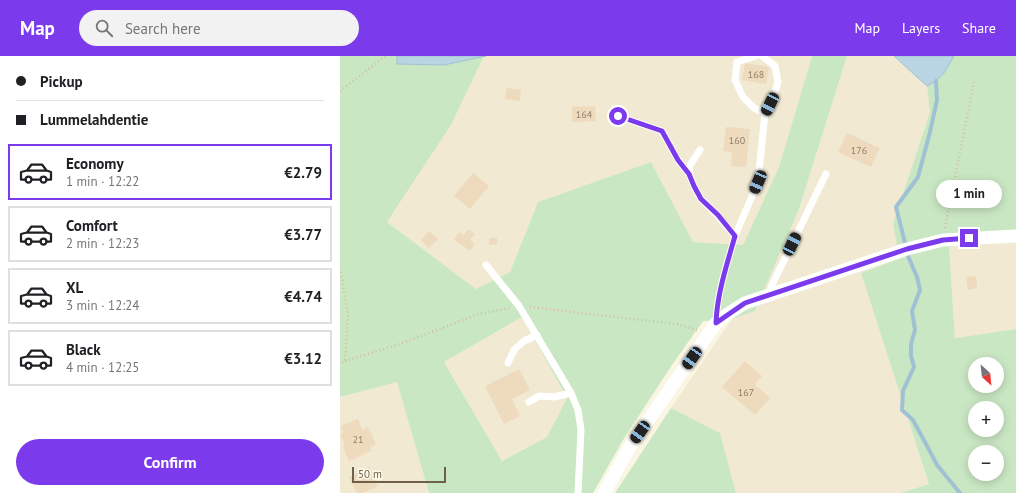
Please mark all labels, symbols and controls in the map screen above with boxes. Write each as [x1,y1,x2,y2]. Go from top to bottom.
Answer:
search box [79,10,359,46]
text: Map [20,16,55,40]
icon: search [93,17,115,39]
text: Search here [125,19,201,38]
text: Map [854,19,880,37]
text: Layers [902,19,940,37]
text: Share [962,19,996,37]
house number: 168 [748,68,764,81]
text: Pickup [40,72,83,91]
car [759,91,781,117]
route start [609,107,627,125]
house number: 164 [576,108,593,121]
text: Lummelahdentie [40,110,148,129]
house number: 160 [729,134,746,147]
house number: 176 [851,144,867,157]
icon: car [18,154,54,190]
text: Economy [66,154,124,173]
text: €2.79 [284,163,322,182]
car [748,169,768,195]
text: 1 min · 12:22 [66,173,139,190]
callout: 1 min [936,180,1002,208]
text: 1 min [953,185,985,202]
icon: car [18,216,54,252]
text: Comfort [66,216,118,235]
text: €3.77 [284,225,322,244]
route end [960,229,978,247]
car [781,231,803,257]
text: 2 min · 12:23 [66,235,139,252]
icon: car [18,278,54,314]
text: XL [66,278,83,297]
text: €4.74 [284,287,322,306]
text: 3 min · 12:24 [66,297,139,314]
icon: car [18,340,54,376]
text: Black [66,340,101,359]
car [680,345,704,371]
text: €3.12 [284,349,322,368]
north arrow [968,357,1004,393]
map controls [968,357,1004,481]
text: 4 min · 12:25 [66,359,139,376]
house number: 167 [738,386,754,399]
button: + [968,401,1004,437]
car [628,419,652,445]
house number: 21 [353,433,363,446]
button: Confirm [16,439,324,485]
button: − [968,445,1004,481]
scale bar [352,465,446,484]
text: 50 m [358,467,382,481]

